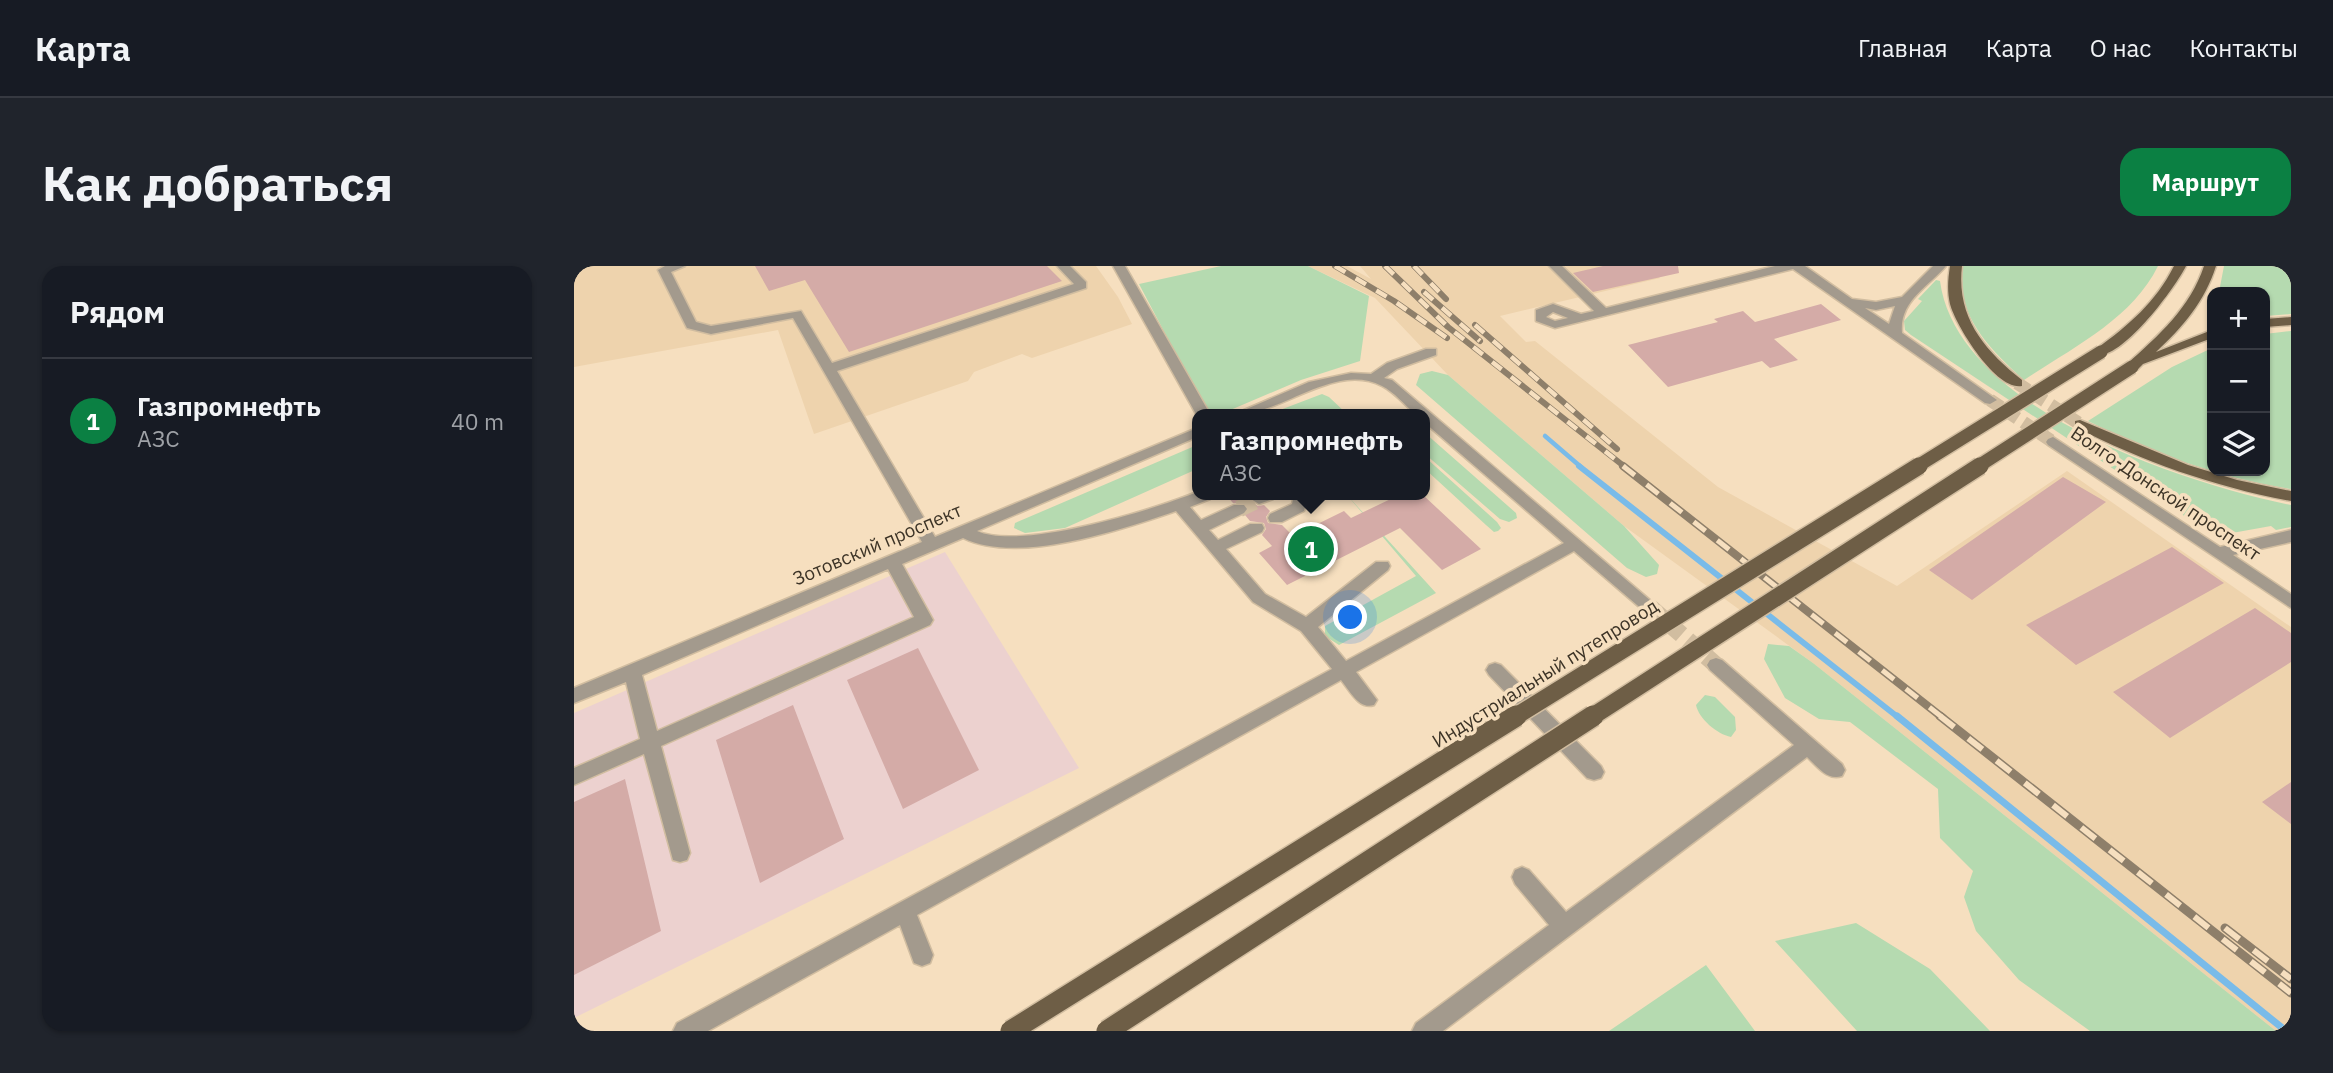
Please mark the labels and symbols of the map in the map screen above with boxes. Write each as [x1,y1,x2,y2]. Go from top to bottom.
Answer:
street label: Волго-Донской проспект [2066,420,2266,566]
street label: Зотовский проспект [789,498,965,590]
pin: 1 [1288,523,1334,575]
street label: Индустриальный путепровод [1427,593,1663,753]
your location [1333,600,1367,634]

